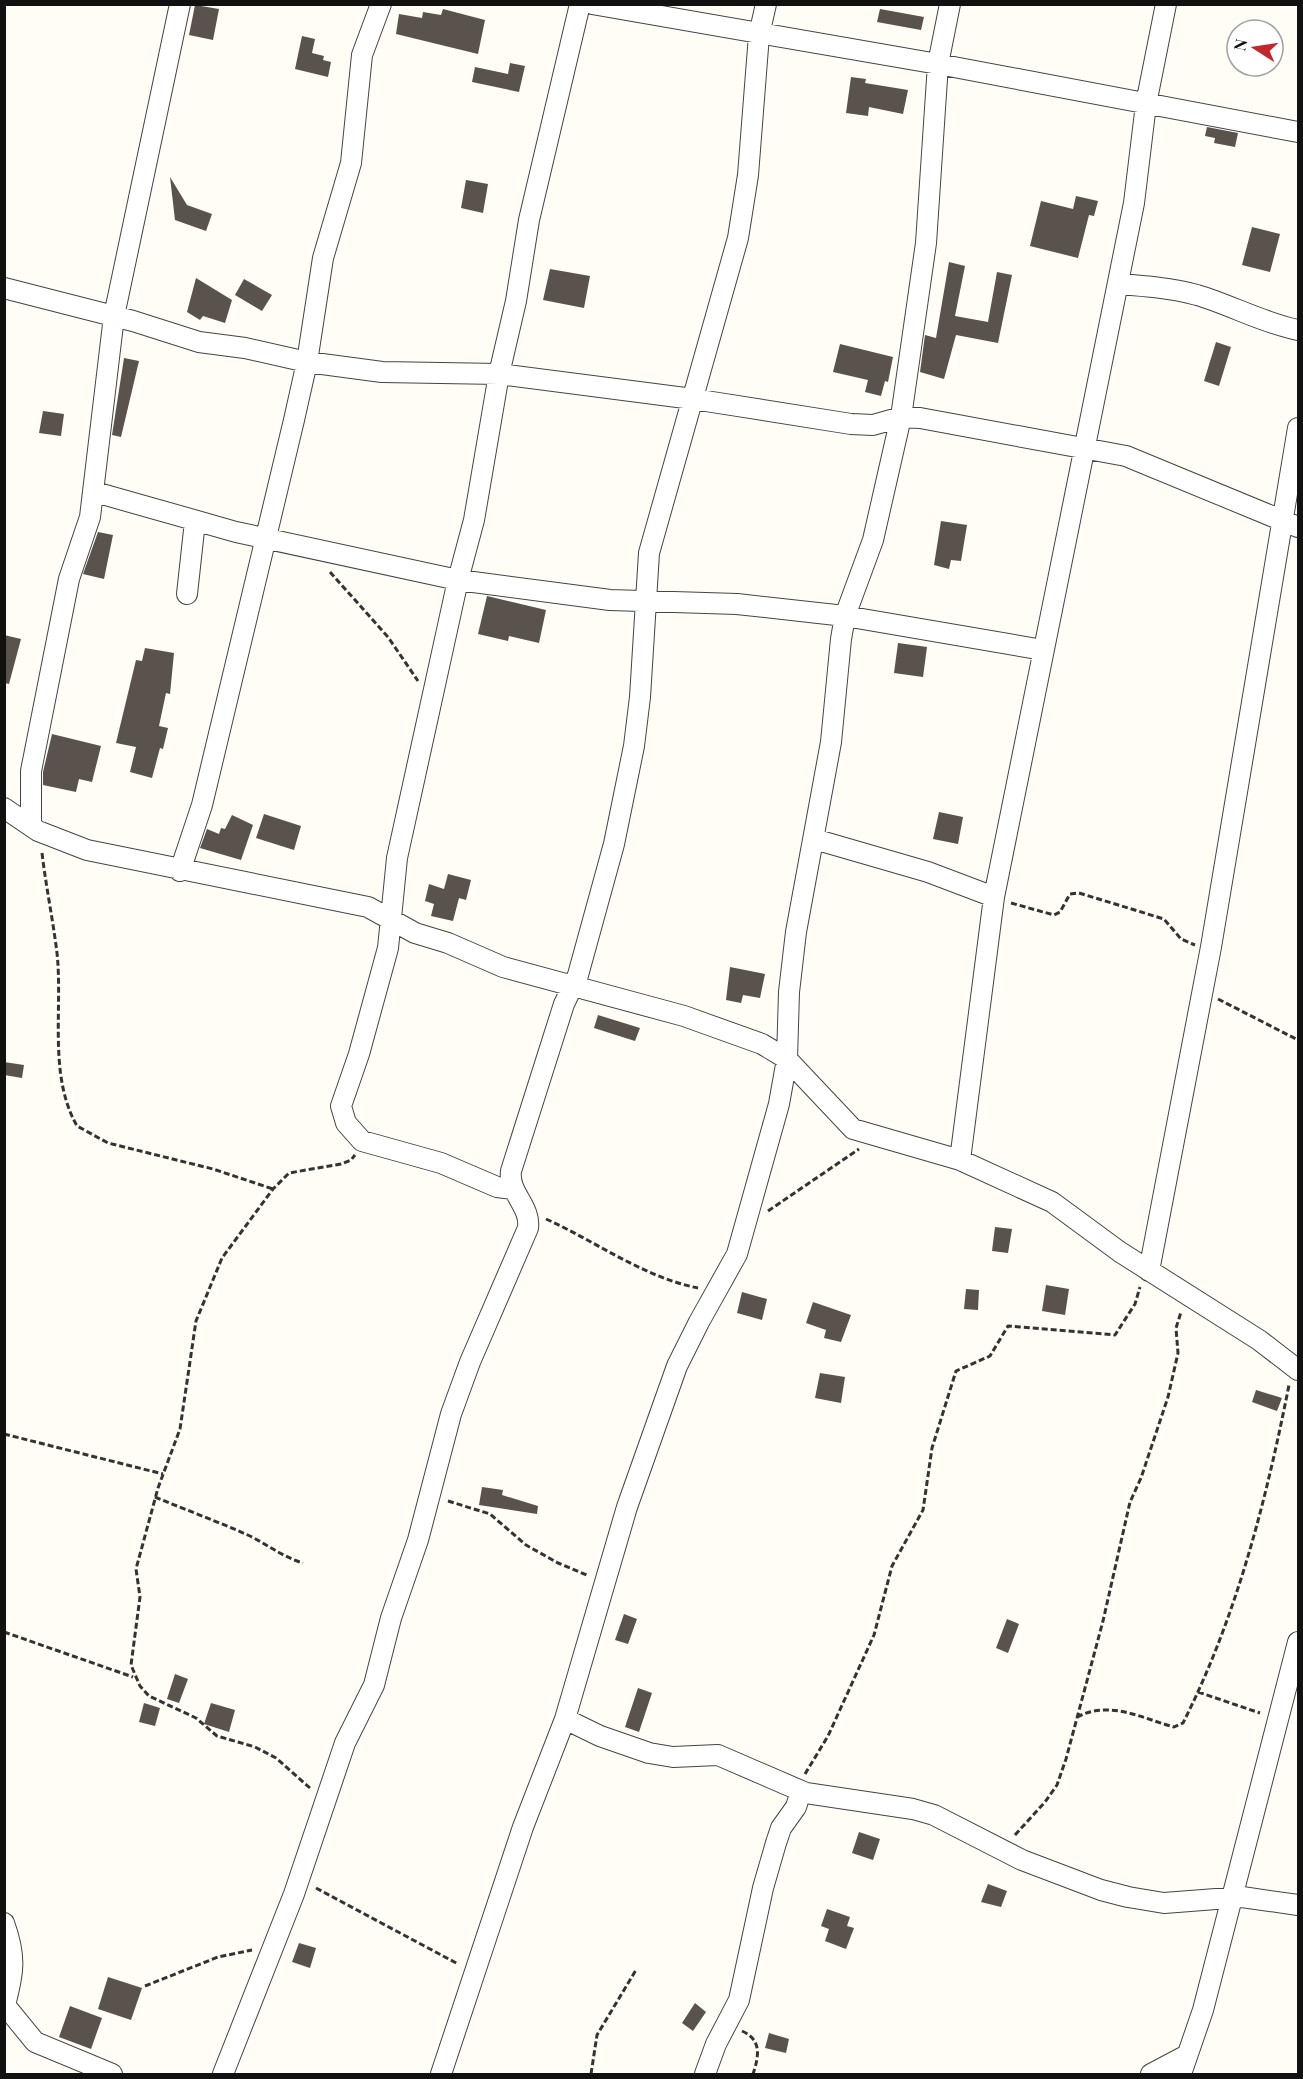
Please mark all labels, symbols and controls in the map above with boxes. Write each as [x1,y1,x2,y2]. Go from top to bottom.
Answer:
north arrow [1225,18,1285,78]
text: N [1228,37,1251,53]

